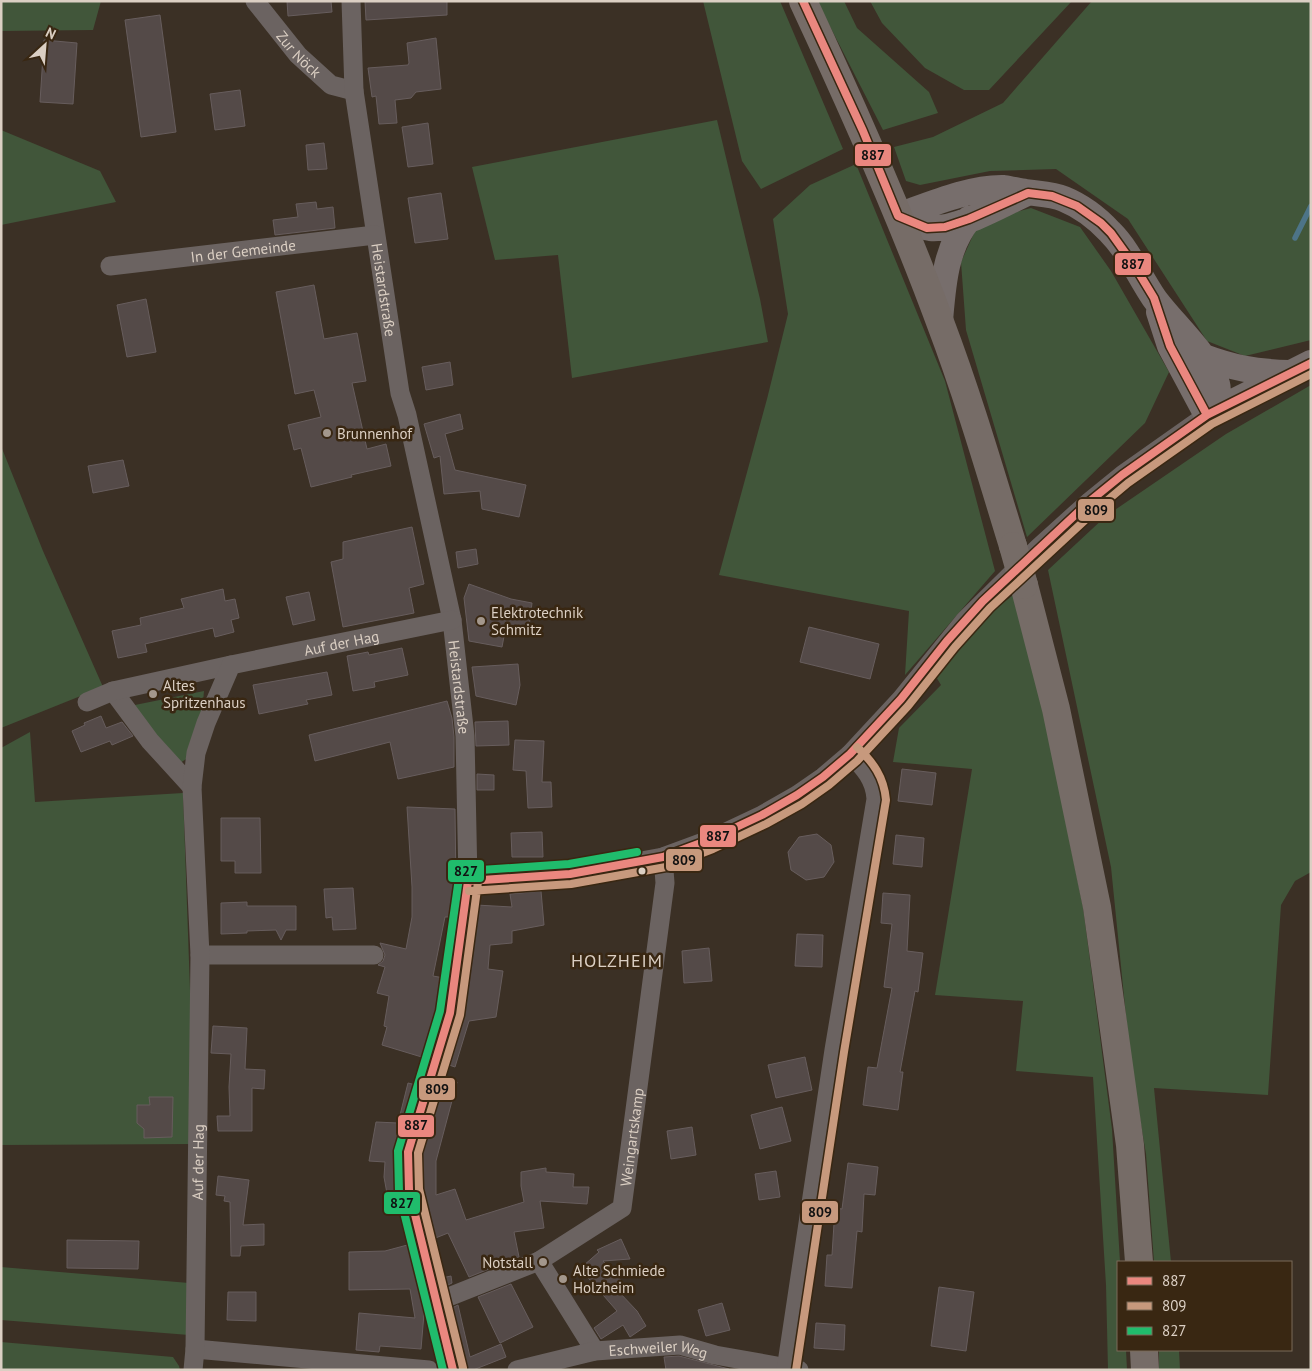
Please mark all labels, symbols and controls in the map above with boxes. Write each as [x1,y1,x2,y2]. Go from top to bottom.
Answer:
north arrow [20,20,70,70]
text: N [43,23,59,43]
street label: Zur Nöck [273,27,326,82]
line badge: 887 [854,143,892,167]
text: 887 [861,146,885,164]
street label: In der Gemeinde [189,235,297,266]
street label: Heistardstraße [368,242,401,338]
line badge: 887 [1114,252,1152,276]
text: 887 [1121,255,1145,273]
place label: Brunnenhof [337,424,413,443]
marker: Brunnenhof [321,427,333,439]
line badge: 809 [1077,498,1115,522]
text: 809 [1084,501,1108,519]
place label: Elektrotechnik Schmitz [491,603,584,639]
marker: Elektrotechnik Schmitz [475,615,487,627]
street label: Auf der Hag [302,626,381,659]
street label: Heistardstraße [445,639,474,735]
place label: Altes Spritzenhaus [163,676,246,712]
marker: Altes Spritzenhaus [147,688,159,700]
line badge: 887 [699,824,737,848]
text: 887 [706,827,730,845]
line badge: 809 [665,848,703,872]
text: 809 [672,851,696,869]
line badge: 827 [447,859,485,883]
text: 827 [454,862,478,880]
unlabelled marker [637,866,647,876]
district label: HOLZHEIM [571,949,663,972]
line badge: 809 [418,1077,456,1101]
text: 809 [425,1080,449,1098]
street label: Weingartskamp [615,1087,647,1187]
line badge: 887 [397,1114,435,1138]
text: 887 [404,1116,428,1134]
street label: Auf der Hag [187,1124,207,1200]
line badge: 827 [383,1191,421,1215]
text: 827 [390,1194,414,1212]
line badge: 809 [801,1200,839,1224]
text: 809 [808,1203,832,1221]
place label: Notstall [482,1253,534,1272]
marker: Notstall [537,1256,549,1268]
place label: Alte Schmiede Holzheim [573,1261,665,1297]
legend [1117,1261,1292,1351]
text: 887 [1162,1271,1187,1290]
marker: Alte Schmiede Holzheim [557,1273,569,1285]
text: 809 [1162,1296,1187,1315]
text: 827 [1162,1321,1187,1340]
street label: Eschweiler Weg [608,1335,710,1362]

